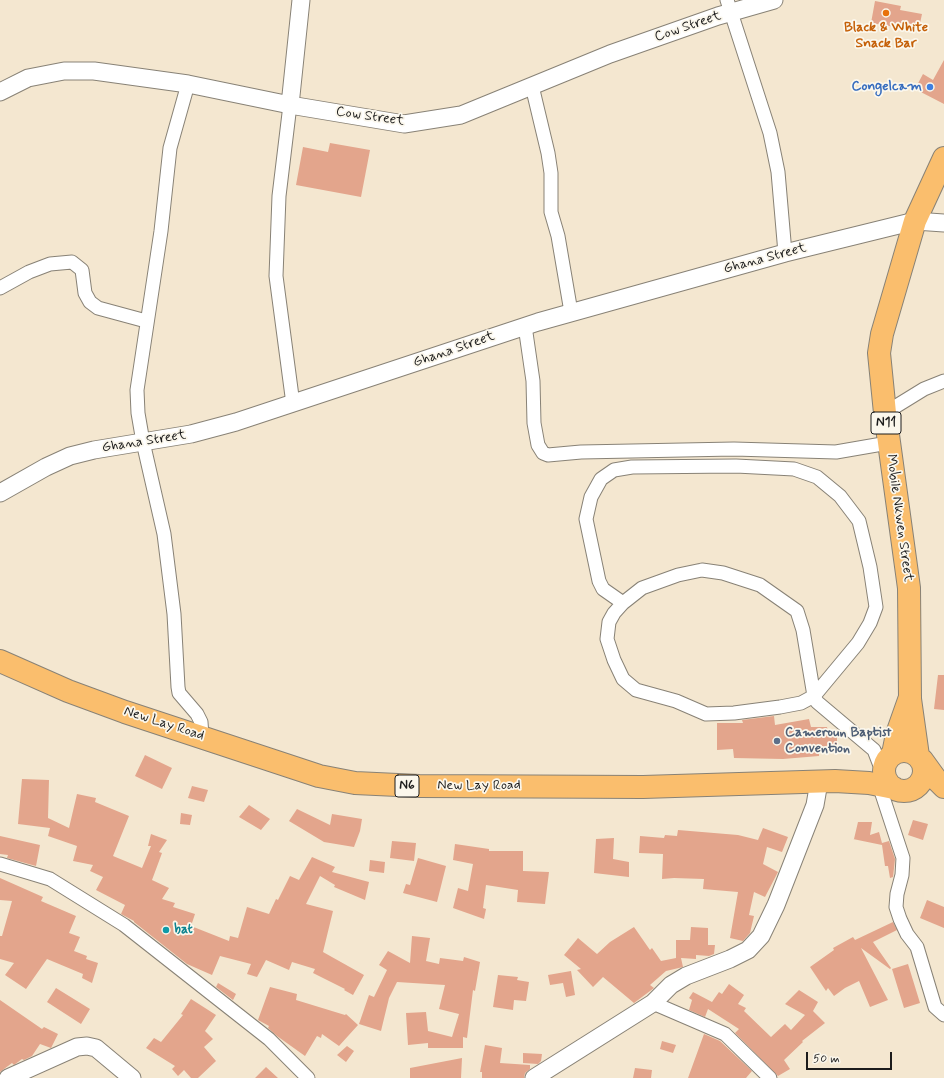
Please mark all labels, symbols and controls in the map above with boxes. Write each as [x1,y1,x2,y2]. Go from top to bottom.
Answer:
street label: Cow Street [653,8,723,46]
marker: Black & White Snack Bar [881,8,891,18]
place label: Black & White Snack Bar [844,20,928,52]
place label: Congelcam [852,79,922,95]
marker: Congelcam [925,82,935,92]
street label: Cow Street [335,104,405,130]
street label: Ghana Street [722,240,808,278]
street label: Ghana Street [411,328,497,372]
road number: N11 [871,412,901,434]
street label: Ghana Street [101,427,187,457]
street label: Mobile Nkwen Street [882,453,916,583]
street label: New Lay Road [122,703,206,745]
place label: Cameroun Baptist Convention [785,725,891,758]
marker: Cameroun Baptist Convention [772,736,782,746]
road number: N6 [395,775,419,797]
street label: New Lay Road [437,778,521,794]
place label: bat [174,922,193,938]
marker: bat [161,925,171,935]
scale bar [808,1044,894,1070]
text: 50 m [813,1051,840,1067]

